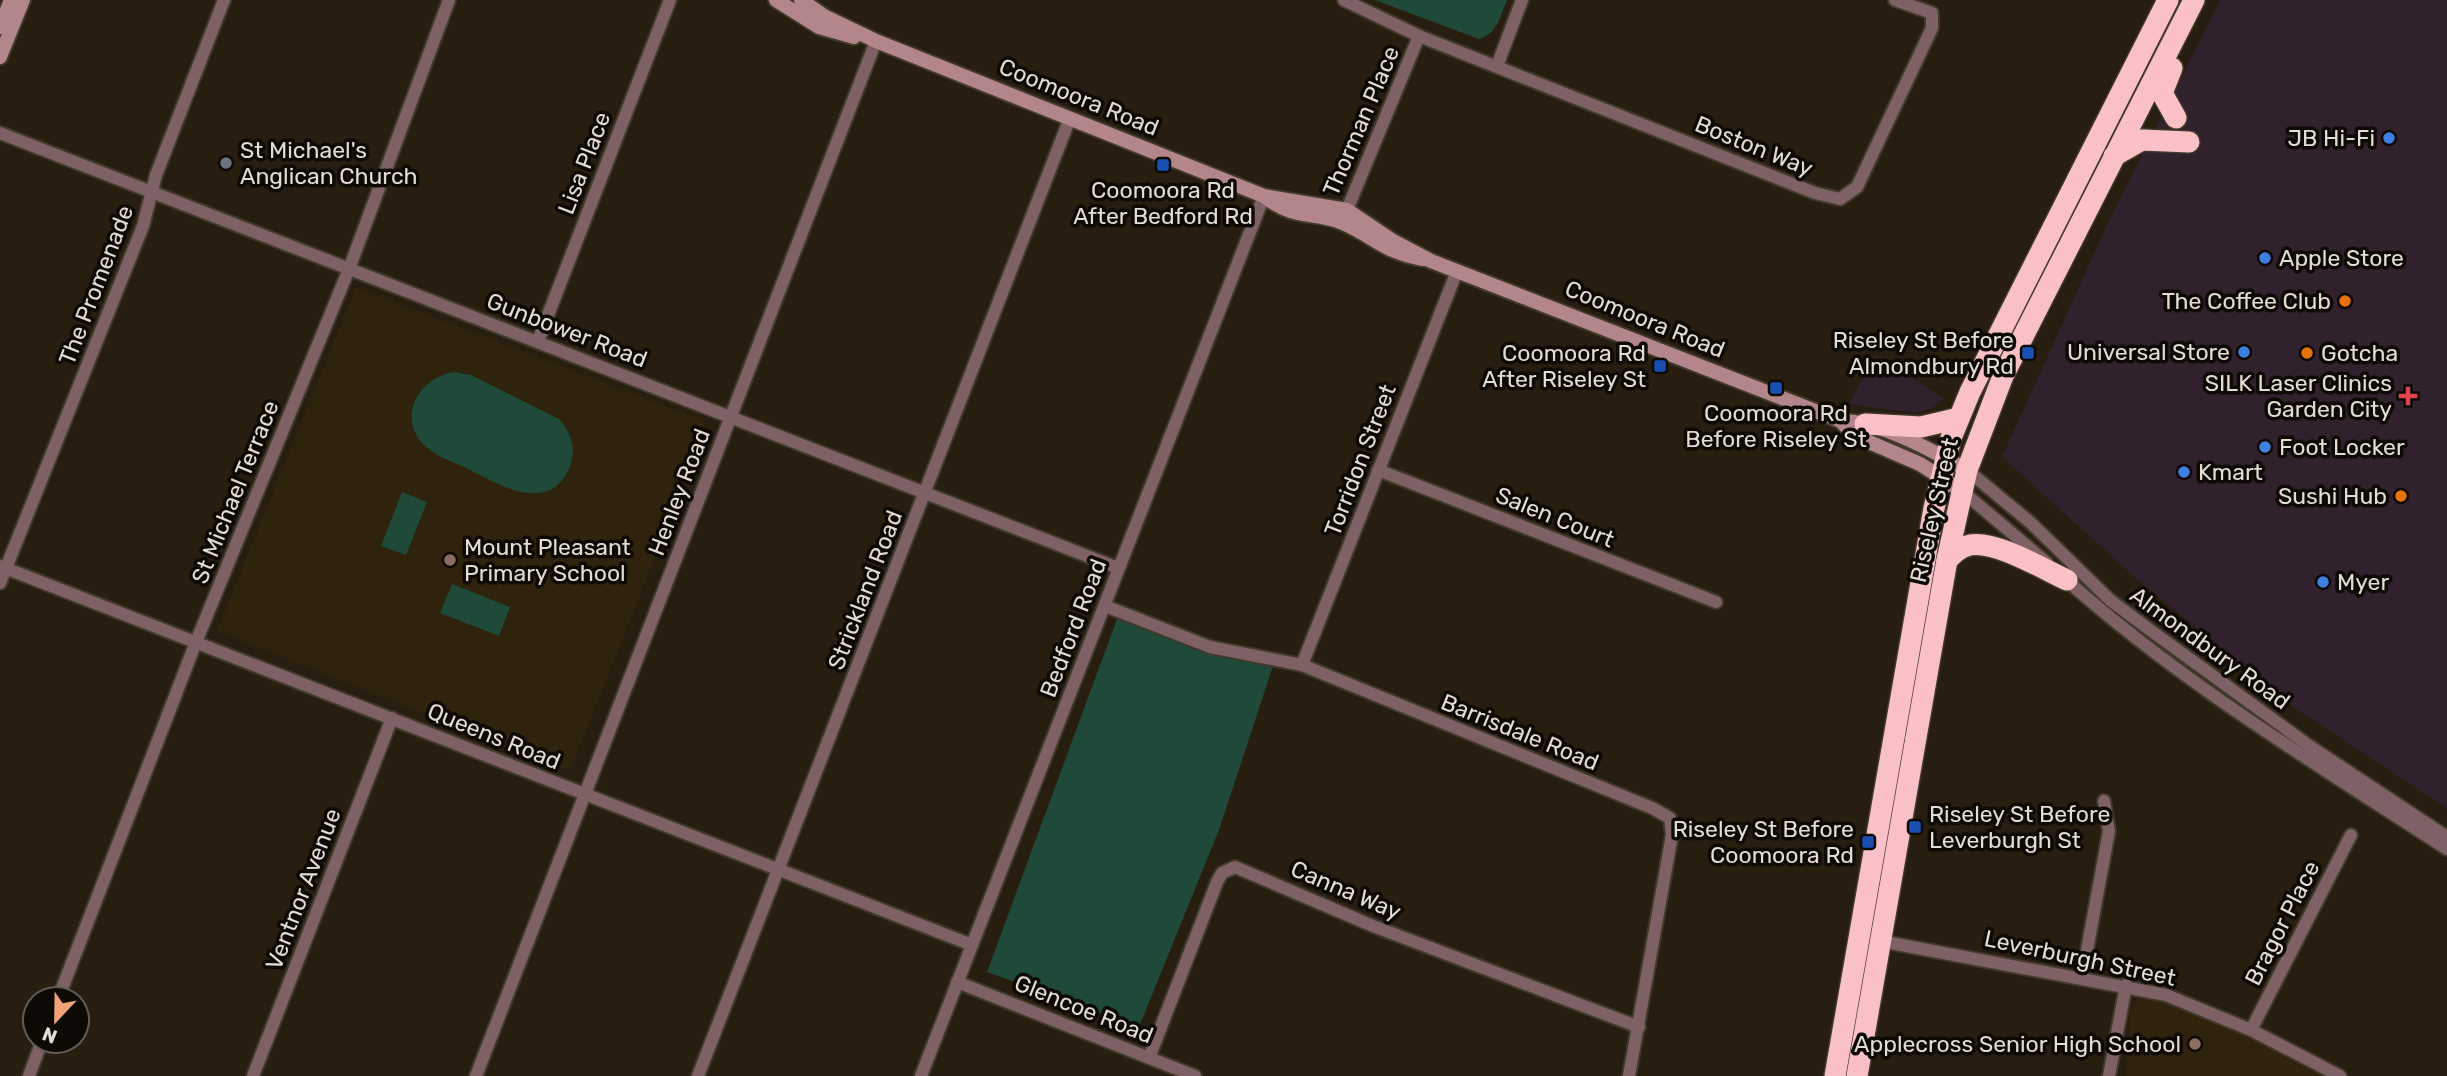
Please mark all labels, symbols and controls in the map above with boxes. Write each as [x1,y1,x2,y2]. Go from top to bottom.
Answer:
street label: Thorman Place [1317,42,1405,200]
street label: Coomoora Road [995,52,1163,142]
street label: Lisa Place [552,108,616,218]
street label: Boston Way [1691,110,1817,182]
place label: JB Hi-Fi [2287,124,2375,152]
marker: JB Hi-Fi [2381,130,2397,146]
place label: St Michael's Anglican Church [240,136,418,190]
marker: St Michael's Anglican Church [218,155,234,171]
marker: Coomoora Rd After Bedford Rd [1155,157,1171,173]
place label: Coomoora Rd After Bedford Rd [1073,176,1253,230]
street label: The Promenade [53,201,139,369]
place label: Apple Store [2279,244,2404,272]
marker: Apple Store [2257,250,2273,266]
street label: Coomoora Road [1561,274,1729,364]
street label: Gunbower Road [483,287,651,373]
place label: The Coffee Club [2162,287,2331,315]
marker: The Coffee Club [2337,293,2353,309]
place label: Riseley St Before Almondbury Rd [1833,326,2014,380]
place label: Universal Store [2067,338,2230,366]
place label: Coomoora Rd After Riseley St [1482,339,1646,393]
place label: Gotcha [2321,339,2398,367]
marker: Universal Store [2236,344,2252,360]
marker: Riseley St Before Almondbury Rd [2020,345,2036,361]
marker: Gotcha [2299,345,2315,361]
marker: Coomoora Rd After Riseley St [1652,358,1668,374]
place label: SILK Laser Clinics Garden City [2205,369,2392,423]
street label: Torridon Street [1318,380,1402,540]
marker: Coomoora Rd Before Riseley St [1768,380,1784,396]
marker: SILK Laser Clinics Garden City [2398,386,2418,406]
street label: St Michael Terrace [185,396,285,588]
place label: Coomoora Rd Before Riseley St [1685,399,1867,453]
street label: Henley Road [642,425,716,559]
place label: Foot Locker [2279,433,2405,461]
street label: Riseley Street [1904,435,1964,585]
marker: Foot Locker [2257,439,2273,455]
place label: Kmart [2198,458,2263,486]
marker: Kmart [2176,464,2192,480]
street label: Salen Court [1492,481,1618,553]
place label: Sushi Hub [2278,482,2387,510]
marker: Sushi Hub [2393,488,2409,504]
street label: Strickland Road [822,506,908,674]
place label: Mount Pleasant Primary School [464,533,631,587]
marker: Mount Pleasant Primary School [442,552,458,568]
street label: Bedford Road [1034,555,1112,701]
place label: Myer [2337,568,2389,596]
marker: Myer [2315,574,2331,590]
street label: Almondbury Road [2125,581,2295,715]
street label: Barrisdale Road [1437,688,1603,776]
street label: Queens Road [423,697,565,775]
place label: Riseley St Before Leverburgh St [1929,800,2110,854]
street label: Ventnor Avenue [259,804,347,974]
place label: Riseley St Before Coomoora Rd [1673,815,1854,869]
marker: Riseley St Before Leverburgh St [1907,819,1923,835]
marker: Riseley St Before Coomoora Rd [1860,834,1876,850]
street label: Canna Way [1287,854,1406,926]
street label: Bragor Place [2239,856,2325,990]
street label: Leverburgh Street [1982,924,2178,992]
street label: Glencoe Road [1011,968,1157,1050]
north arrow [21,985,91,1055]
text: N [39,1022,60,1049]
place label: Applecross Senior High School [1854,1030,2181,1058]
marker: Applecross Senior High School [2187,1036,2203,1052]

